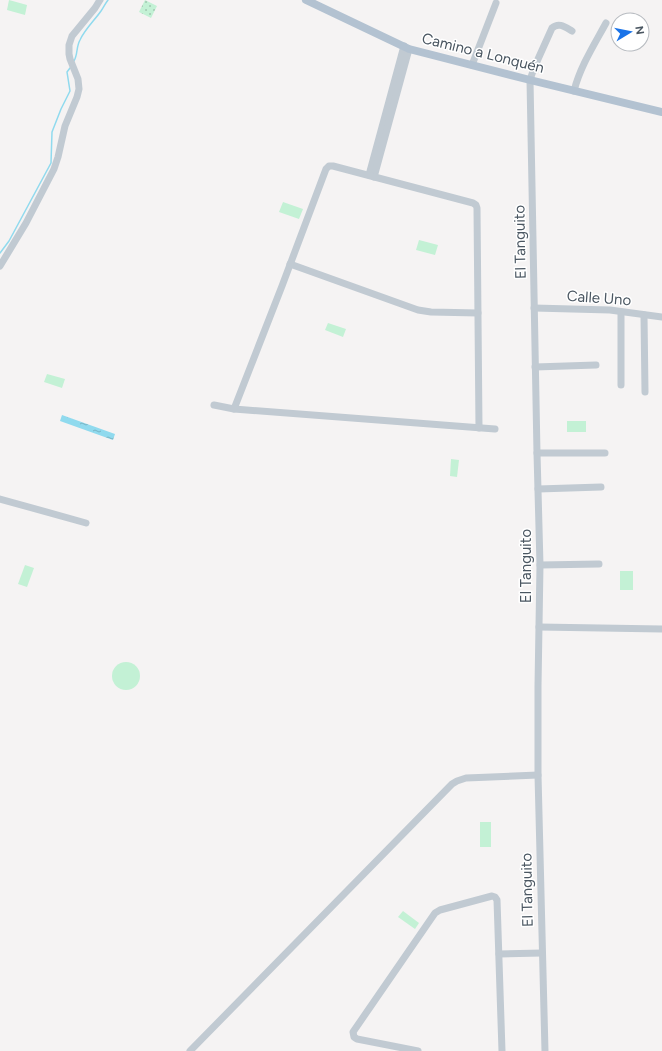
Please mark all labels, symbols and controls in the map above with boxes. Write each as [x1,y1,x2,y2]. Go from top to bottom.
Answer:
north arrow [610,12,650,52]
text: N [632,25,646,36]
street label: Camino a Lonquén [420,29,546,77]
street label: El Tanguito [510,204,530,279]
street label: Calle Uno [566,287,632,309]
street label: El Tanguito [517,529,535,603]
street label: El Tanguito [517,852,537,927]

